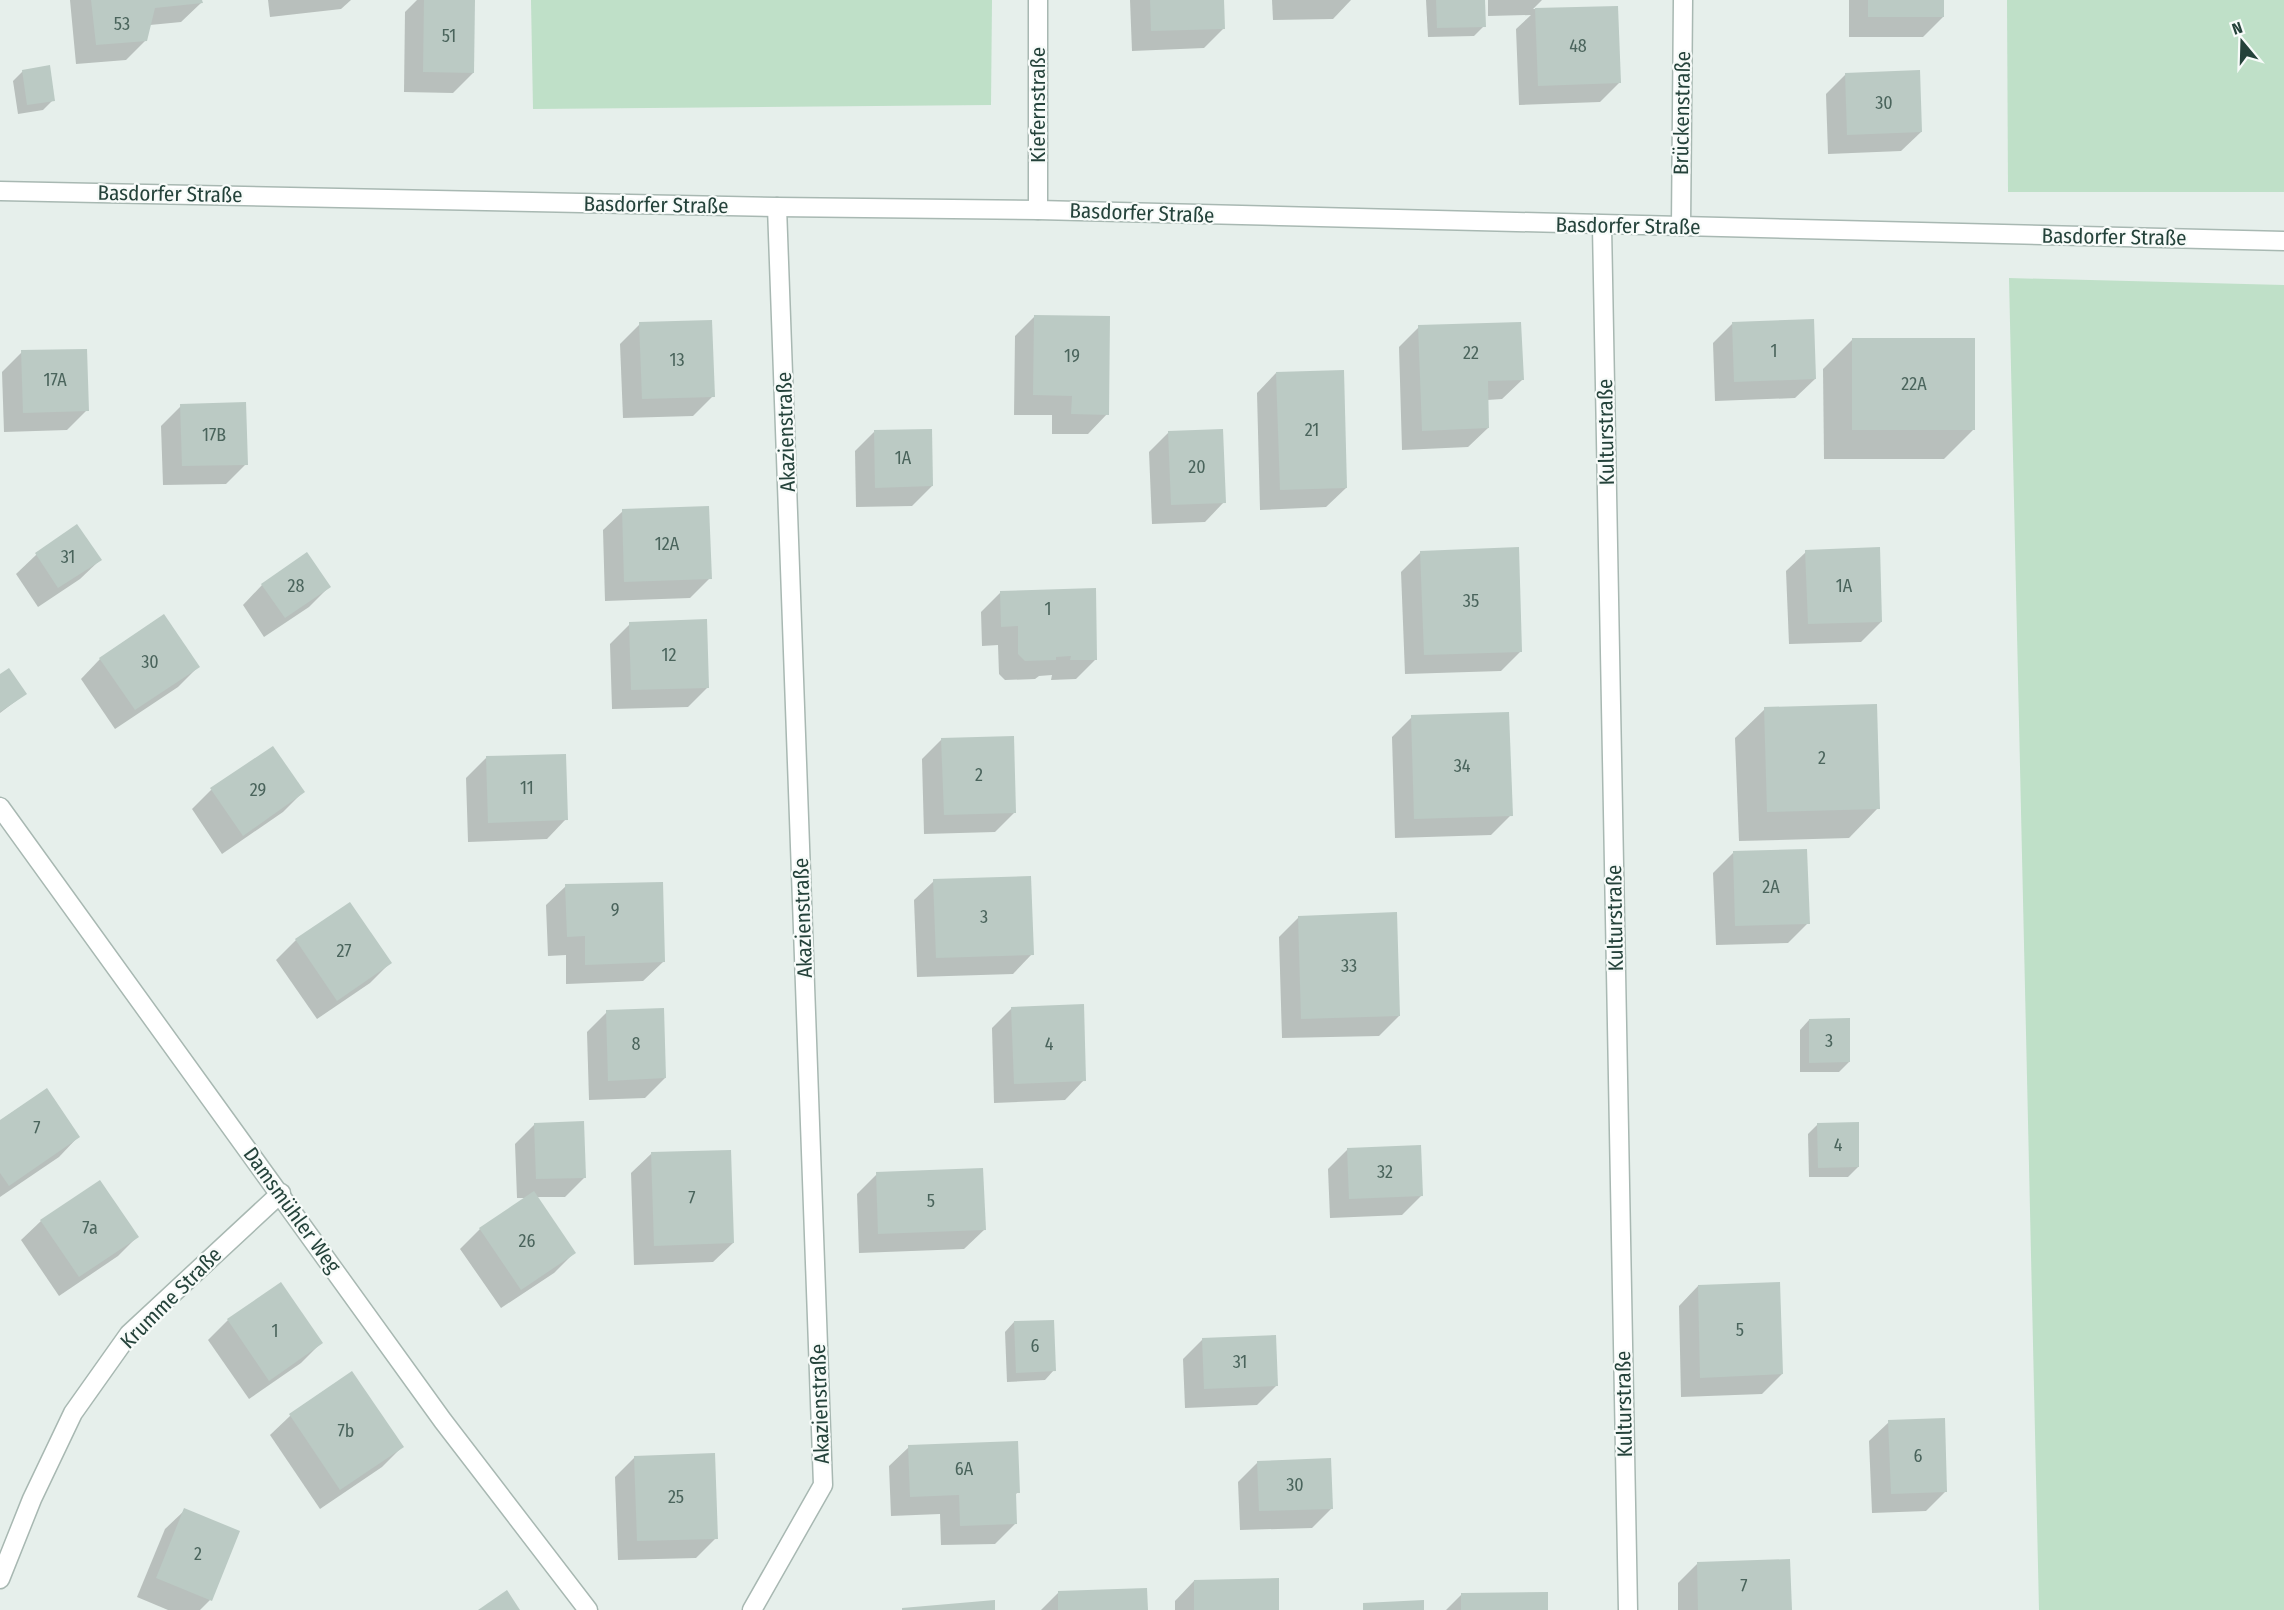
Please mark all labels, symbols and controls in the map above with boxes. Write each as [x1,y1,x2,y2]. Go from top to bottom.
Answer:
north arrow [2212,12,2272,72]
house number: 53 [114,13,130,35]
text: N [2230,18,2245,39]
house number: 51 [442,25,456,47]
house number: 48 [1569,35,1587,57]
street label: Kiefernstraße [1025,47,1051,163]
street label: Brückenstraße [1668,51,1696,175]
house number: 30 [1875,92,1893,114]
street label: Basdorfer Straße [97,180,243,208]
street label: Basdorfer Straße [583,191,729,219]
street label: Basdorfer Straße [1069,197,1215,229]
street label: Basdorfer Straße [1555,212,1701,240]
street label: Basdorfer Straße [2041,223,2187,251]
house number: 1 [1770,340,1778,362]
house number: 22 [1463,342,1479,364]
house number: 19 [1064,345,1080,367]
house number: 13 [669,349,685,371]
house number: 17A [43,369,67,391]
street label: Akazienstraße [771,371,801,493]
house number: 22A [1901,373,1927,395]
street label: Kulturstraße [1592,378,1620,486]
house number: 21 [1305,419,1319,441]
house number: 17B [202,424,226,446]
house number: 1A [895,447,912,469]
house number: 20 [1188,456,1206,478]
house number: 12A [655,533,680,555]
house number: 31 [61,546,75,568]
house number: 28 [288,575,304,597]
house number: 1A [1836,575,1853,597]
house number: 35 [1463,590,1479,612]
house number: 1 [1044,598,1052,620]
house number: 12 [662,644,677,666]
house number: 30 [141,651,159,673]
house number: 2 [1818,747,1826,769]
house number: 34 [1454,755,1471,777]
house number: 2 [975,764,983,786]
house number: 11 [520,777,534,799]
house number: 29 [250,779,266,801]
street label: Akazienstraße [788,857,818,979]
street label: Kulturstraße [1601,864,1629,972]
house number: 2A [1762,876,1780,898]
house number: 9 [611,899,619,921]
house number: 3 [980,906,988,928]
house number: 27 [336,940,352,962]
house number: 33 [1341,955,1357,977]
house number: 3 [1825,1030,1833,1052]
house number: 8 [632,1033,641,1055]
house number: 4 [1045,1033,1054,1055]
house number: 7 [33,1117,41,1139]
house number: 4 [1834,1134,1843,1156]
street label: Damsmühler Weg [238,1142,347,1278]
house number: 32 [1377,1161,1393,1183]
house number: 7 [688,1187,696,1209]
house number: 5 [927,1190,935,1212]
house number: 7a [82,1217,98,1239]
house number: 26 [519,1230,536,1252]
street label: Krumme Straße [115,1242,227,1354]
house number: 5 [1736,1319,1744,1341]
house number: 1 [271,1320,279,1342]
house number: 6 [1031,1335,1040,1357]
street label: Akazienstraße [805,1343,835,1465]
street label: Kulturstraße [1610,1350,1638,1458]
house number: 31 [1233,1351,1247,1373]
house number: 7b [338,1420,354,1442]
house number: 6 [1914,1445,1923,1467]
house number: 6A [955,1458,974,1480]
house number: 30 [1286,1474,1304,1496]
house number: 25 [668,1486,684,1508]
house number: 2 [194,1543,202,1565]
house number: 7 [1740,1575,1748,1597]

